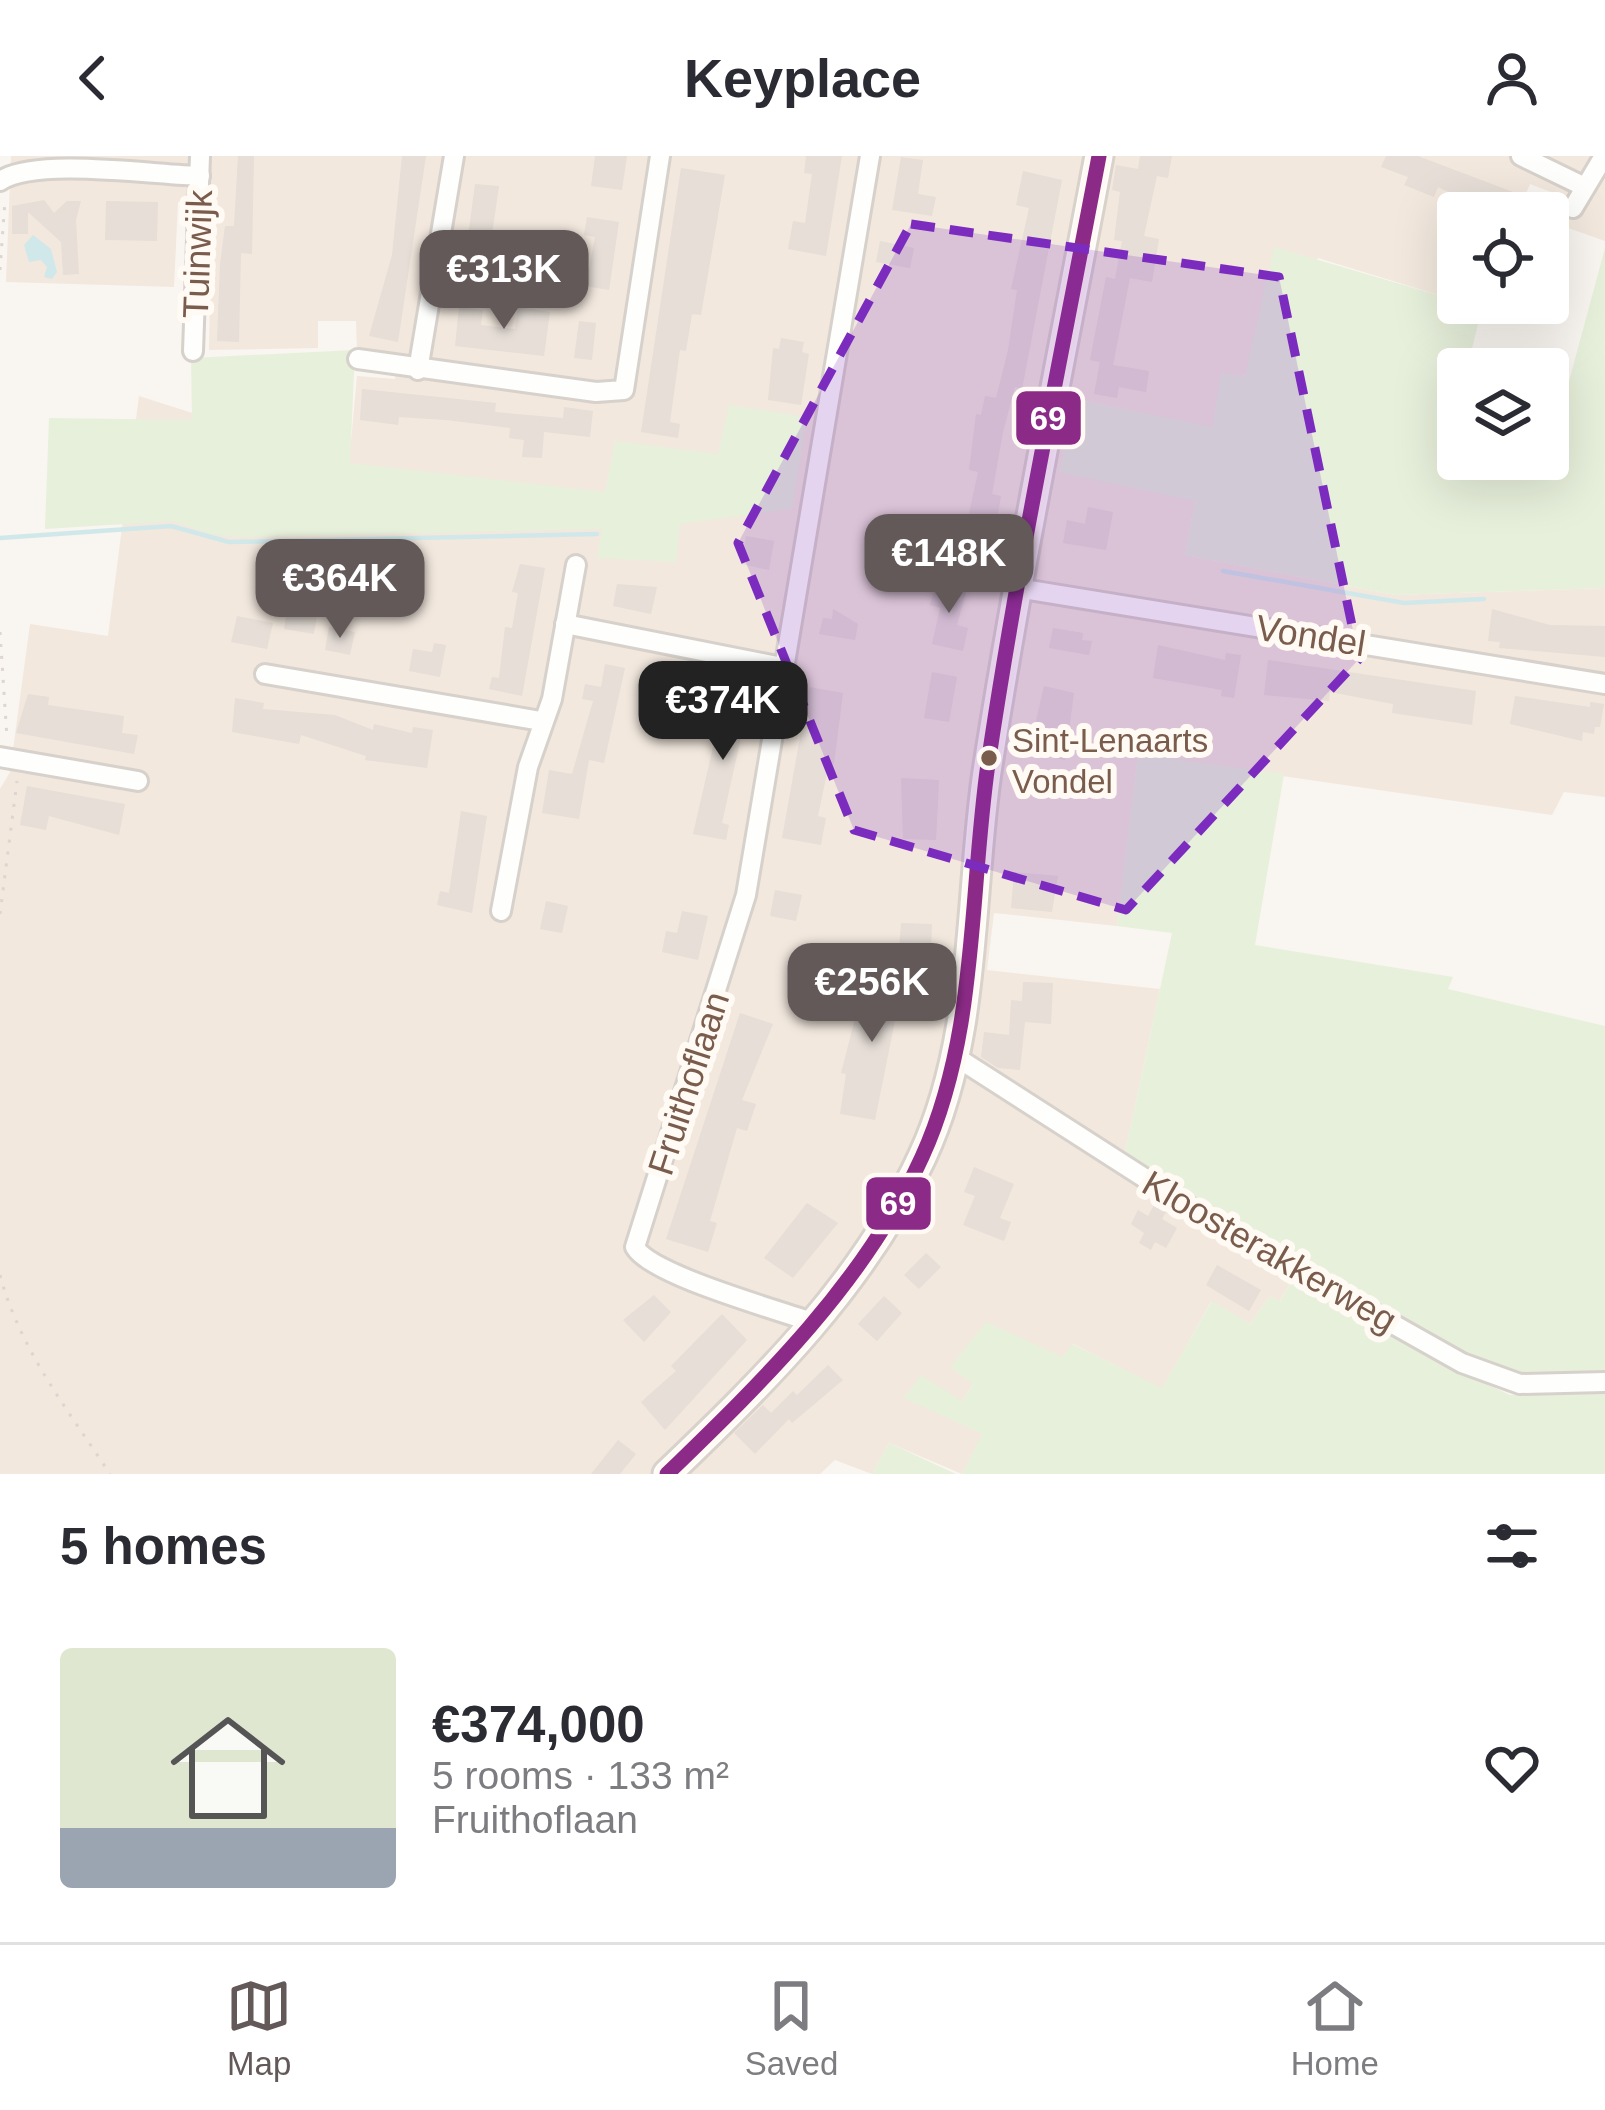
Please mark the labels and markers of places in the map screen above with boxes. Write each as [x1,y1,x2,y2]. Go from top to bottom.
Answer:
pin: €313K [420,230,588,332]
pin: €148K [865,514,1033,616]
pin: €364K [256,539,424,641]
pin: €374K [639,661,807,763]
place label: Sint-Lenaarts Vondel [1012,722,1208,800]
marker: Sint-Lenaarts Vondel [978,747,1000,769]
pin: €256K [788,943,956,1045]

